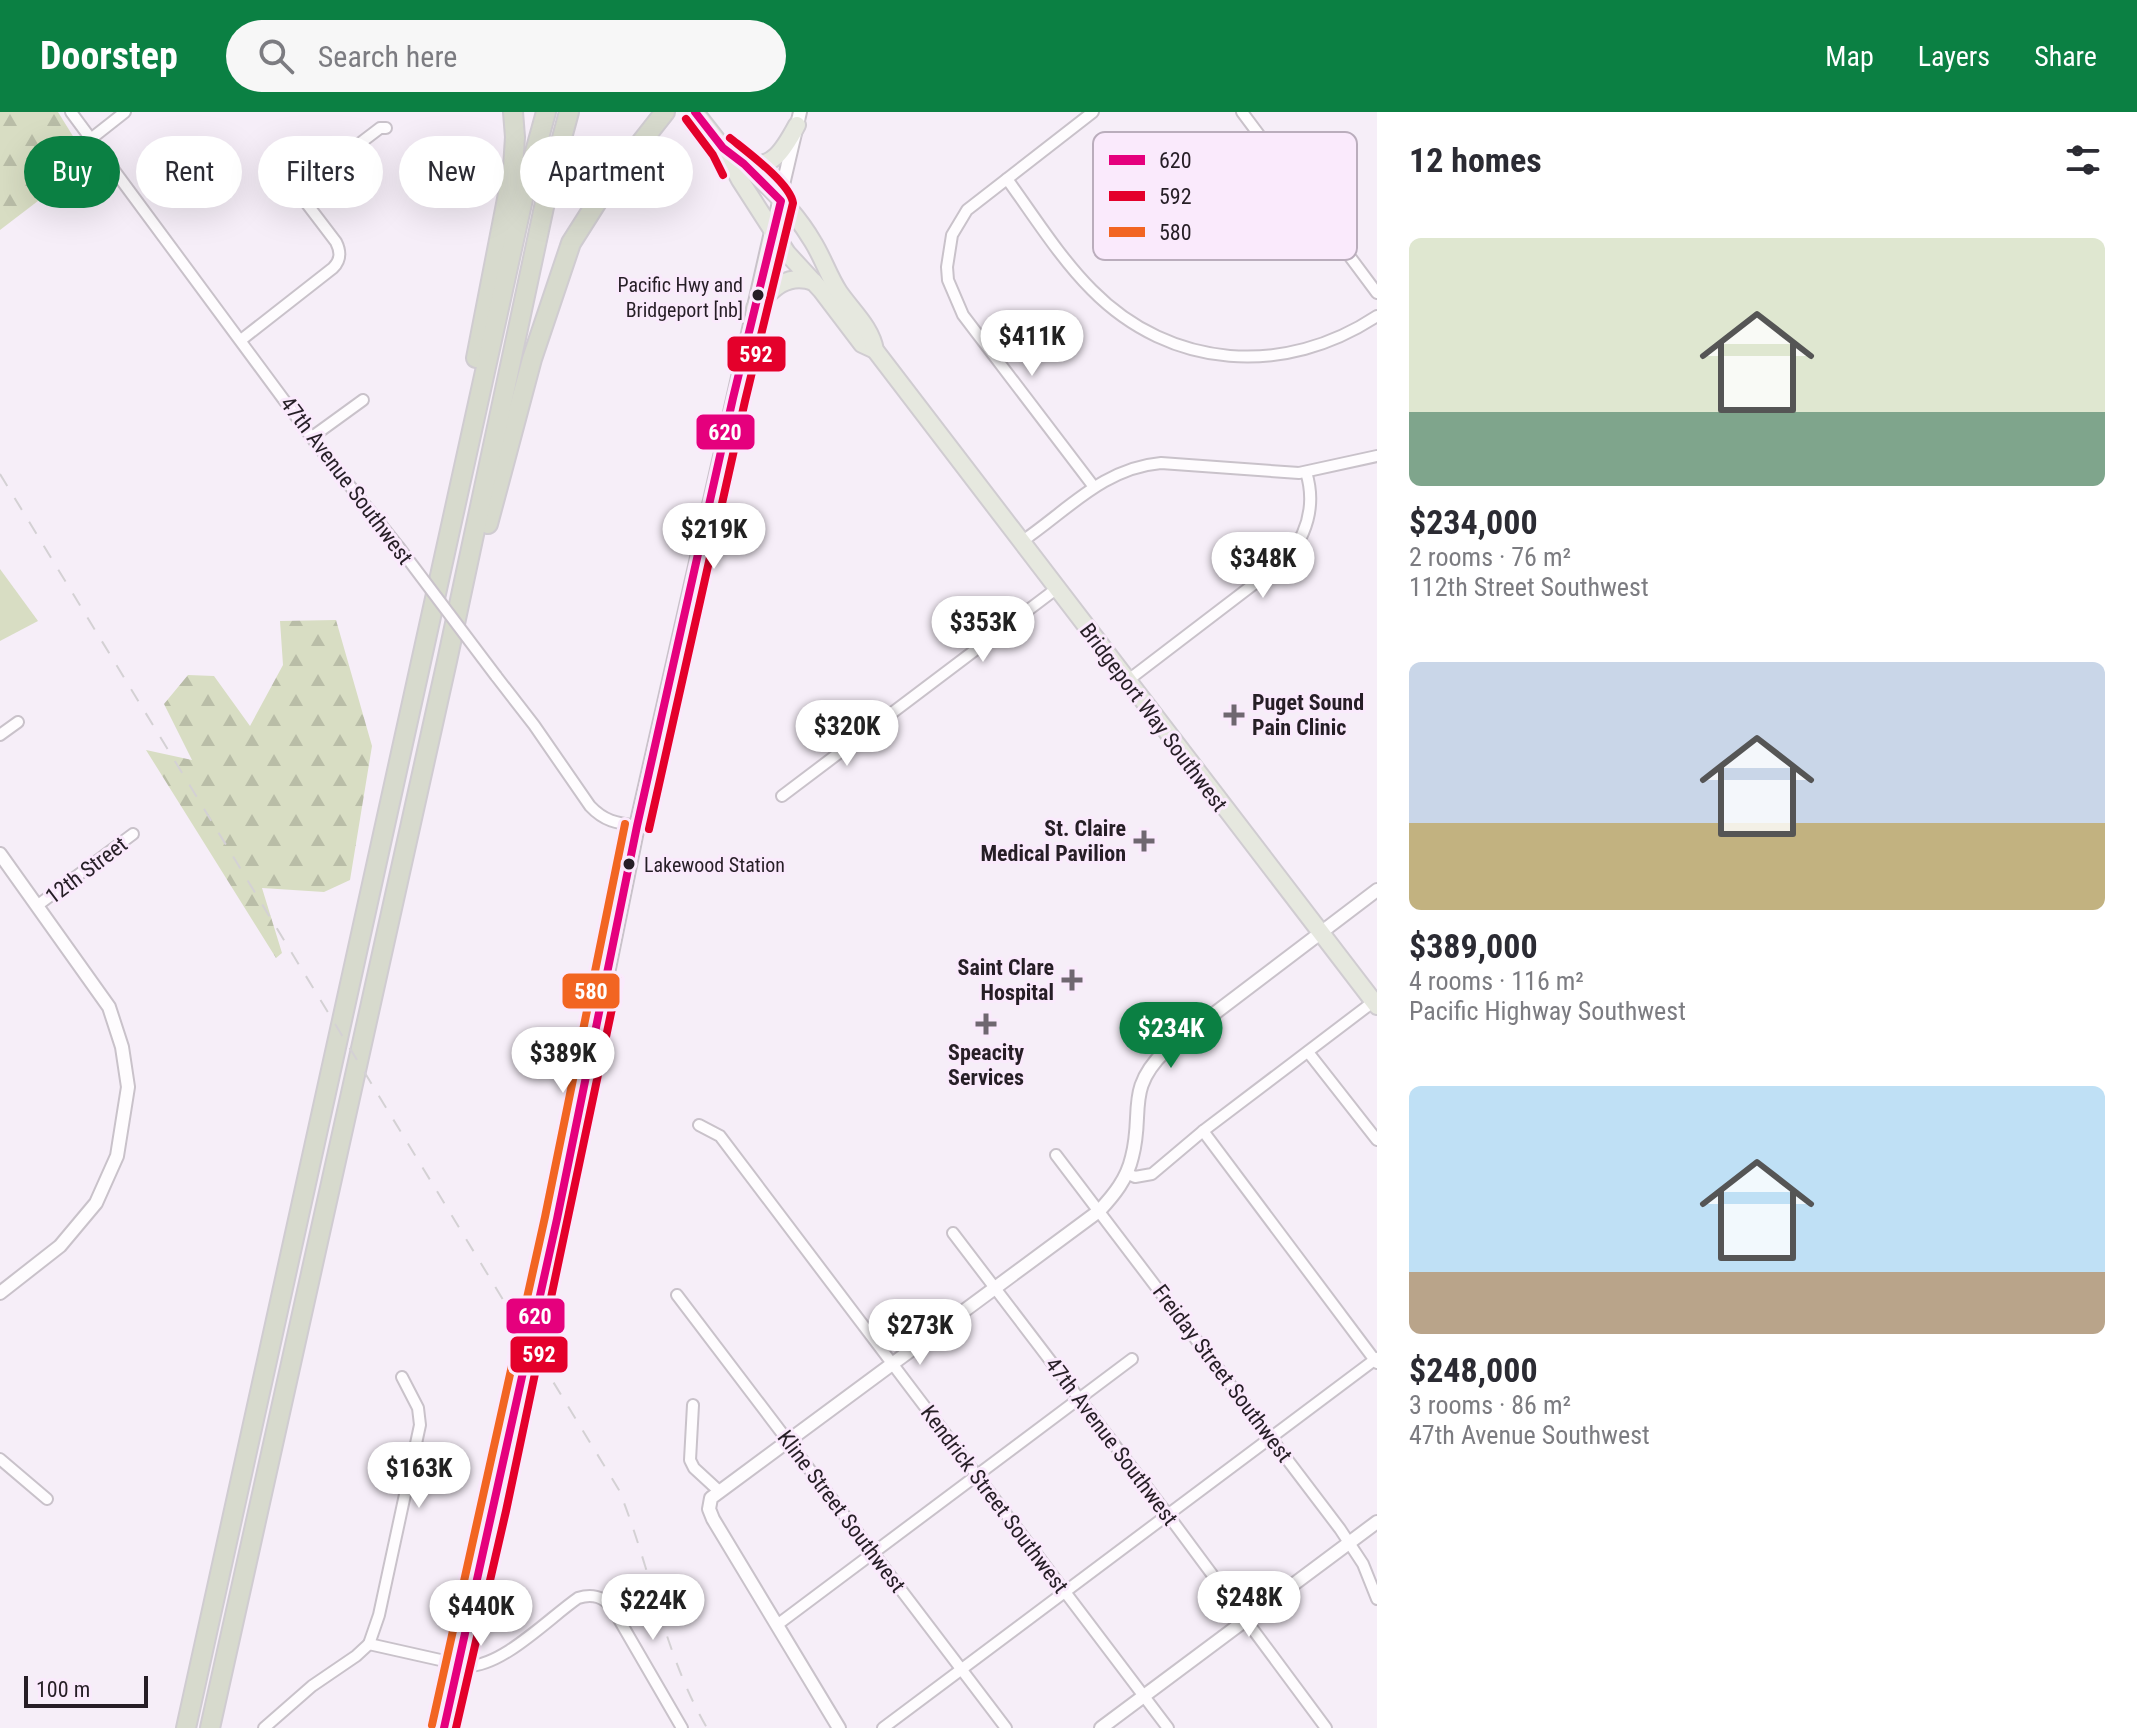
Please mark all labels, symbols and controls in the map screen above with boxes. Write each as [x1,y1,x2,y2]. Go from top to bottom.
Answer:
search box [226,20,786,92]
text: Doorstep [40,34,178,78]
icon: search [254,34,298,78]
text: Search here [318,39,457,74]
text: Map [1825,40,1874,73]
text: Layers [1918,40,1990,73]
text: Share [2034,40,2097,73]
legend [1093,132,1357,260]
chip: Buy [24,136,120,208]
chip: Rent [136,136,242,208]
chip: Filters [258,136,383,208]
chip: New [399,136,504,208]
chip: Apartment [520,136,693,208]
icon: filters [2061,138,2105,182]
text: 12 homes [1409,140,1542,180]
text: 620 [1159,148,1192,173]
text: 592 [1159,184,1192,209]
text: 580 [1159,220,1192,245]
place label: Pacific Hwy and Bridgeport [nb] [617,273,743,322]
marker: Pacific Hwy and Bridgeport [nb] [750,287,766,303]
icon: home [1685,290,1829,434]
pin: $411K [976,310,1088,378]
text: $411K [999,321,1065,351]
line badge: 592 [726,335,787,373]
text: 592 [739,342,773,367]
street label: 47th Avenue Southwest [275,391,418,569]
line badge: 620 [695,413,756,451]
text: 620 [708,420,742,445]
text: $234,000 [1409,502,1538,542]
pin: $219K [658,503,770,571]
text: $219K [681,514,747,544]
pin: $348K [1207,532,1319,600]
text: 2 rooms · 76 m² [1409,542,1571,572]
text: $348K [1230,543,1296,573]
text: 112th Street Southwest [1409,572,1649,602]
pin: $353K [927,596,1039,664]
text: $353K [950,607,1016,637]
street label: Bridgeport Way Southwest [1075,618,1232,816]
place label: Puget Sound Pain Clinic [1252,690,1364,740]
pin: $320K [791,700,903,768]
marker: Puget Sound Pain Clinic [1223,704,1245,726]
text: $320K [814,711,880,741]
icon: home [1685,714,1829,858]
place label: St. Claire Medical Pavilion [980,816,1126,866]
marker: St. Claire Medical Pavilion [1133,830,1155,852]
street label: 12th Street [41,832,132,909]
place label: Lakewood Station [644,853,785,877]
marker: Lakewood Station [621,856,637,872]
text: $389,000 [1409,926,1538,966]
place label: Saint Clare Hospital [958,955,1054,1005]
text: 4 rooms · 116 m² [1409,966,1584,996]
marker: Saint Clare Hospital [1061,969,1083,991]
line badge: 580 [561,972,621,1010]
text: 580 [574,979,608,1004]
text: Pacific Highway Southwest [1409,996,1686,1026]
pin: $234K [1115,1002,1227,1070]
marker: Speacity Services [975,1013,997,1035]
text: $234K [1138,1013,1204,1043]
pin: $389K [507,1027,619,1095]
text: $389K [530,1038,596,1068]
place label: Speacity Services [948,1040,1024,1090]
icon: home [1685,1138,1829,1282]
street label: Freiday Street Southwest [1148,1280,1297,1467]
line badge: 620 [505,1297,566,1335]
pin: $273K [864,1299,976,1367]
text: 620 [518,1304,552,1329]
text: $273K [887,1310,953,1340]
line badge: 592 [509,1335,569,1374]
text: 592 [522,1342,556,1367]
text: $248,000 [1409,1350,1538,1390]
street label: 47th Avenue Southwest [1040,1352,1183,1530]
text: 3 rooms · 86 m² [1409,1390,1571,1420]
street label: Kendrick Street Southwest [916,1401,1073,1598]
text: 47th Avenue Southwest [1409,1420,1650,1450]
street label: Kline Street Southwest [773,1425,911,1597]
pin: $163K [363,1442,475,1510]
text: $163K [386,1453,452,1483]
pin: $248K [1193,1571,1305,1639]
pin: $224K [597,1574,709,1642]
pin: $440K [425,1580,537,1648]
text: $248K [1216,1582,1282,1612]
text: $224K [620,1585,686,1615]
text: $440K [448,1591,514,1621]
scale bar [24,1672,148,1708]
text: 100 m [36,1677,90,1702]

